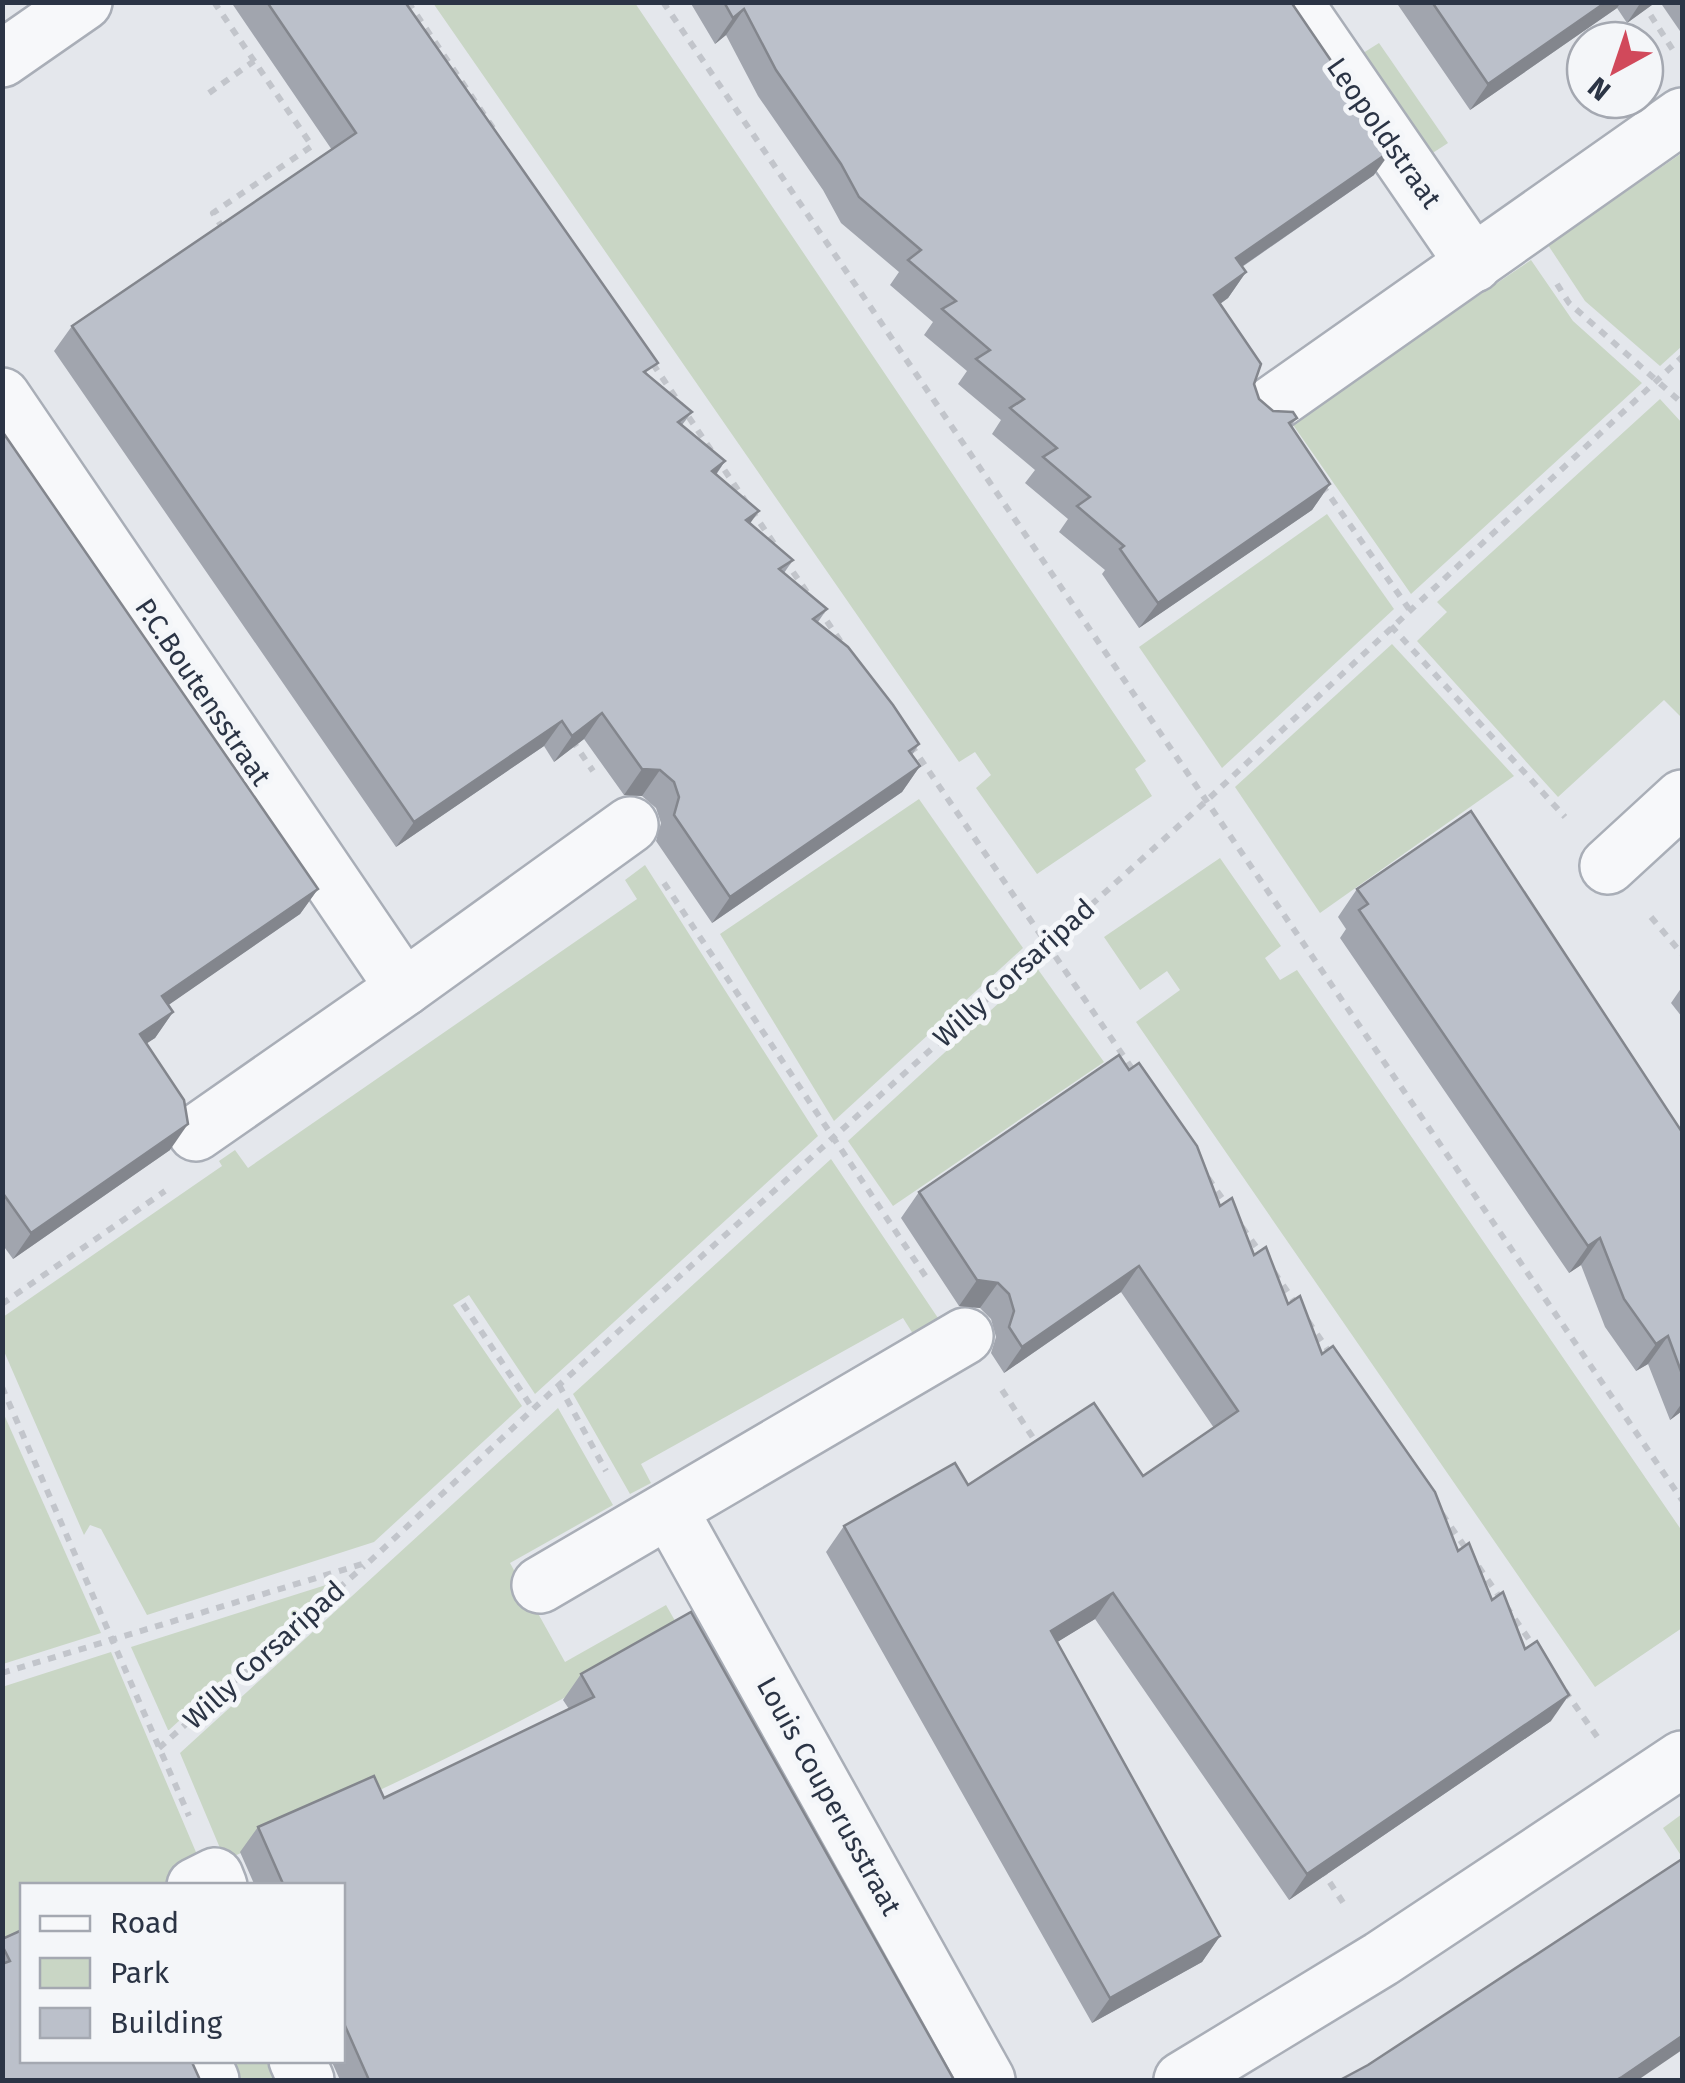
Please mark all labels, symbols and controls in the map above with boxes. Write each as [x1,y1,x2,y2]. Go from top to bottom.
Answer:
north arrow [1565,20,1665,120]
street label: Leopoldstraat [1320,51,1449,215]
text: N [1582,70,1617,107]
street label: P.C.Boutensstraat [128,592,278,793]
street label: Willy Corsaripad [927,892,1101,1054]
street label: Willy Corsaripad [177,1574,351,1736]
street label: Louis Couperusstraat [750,1671,909,1922]
legend [20,1883,345,2063]
text: Road [110,1905,179,1941]
text: Park [110,1955,170,1991]
text: Building [110,2005,223,2041]

